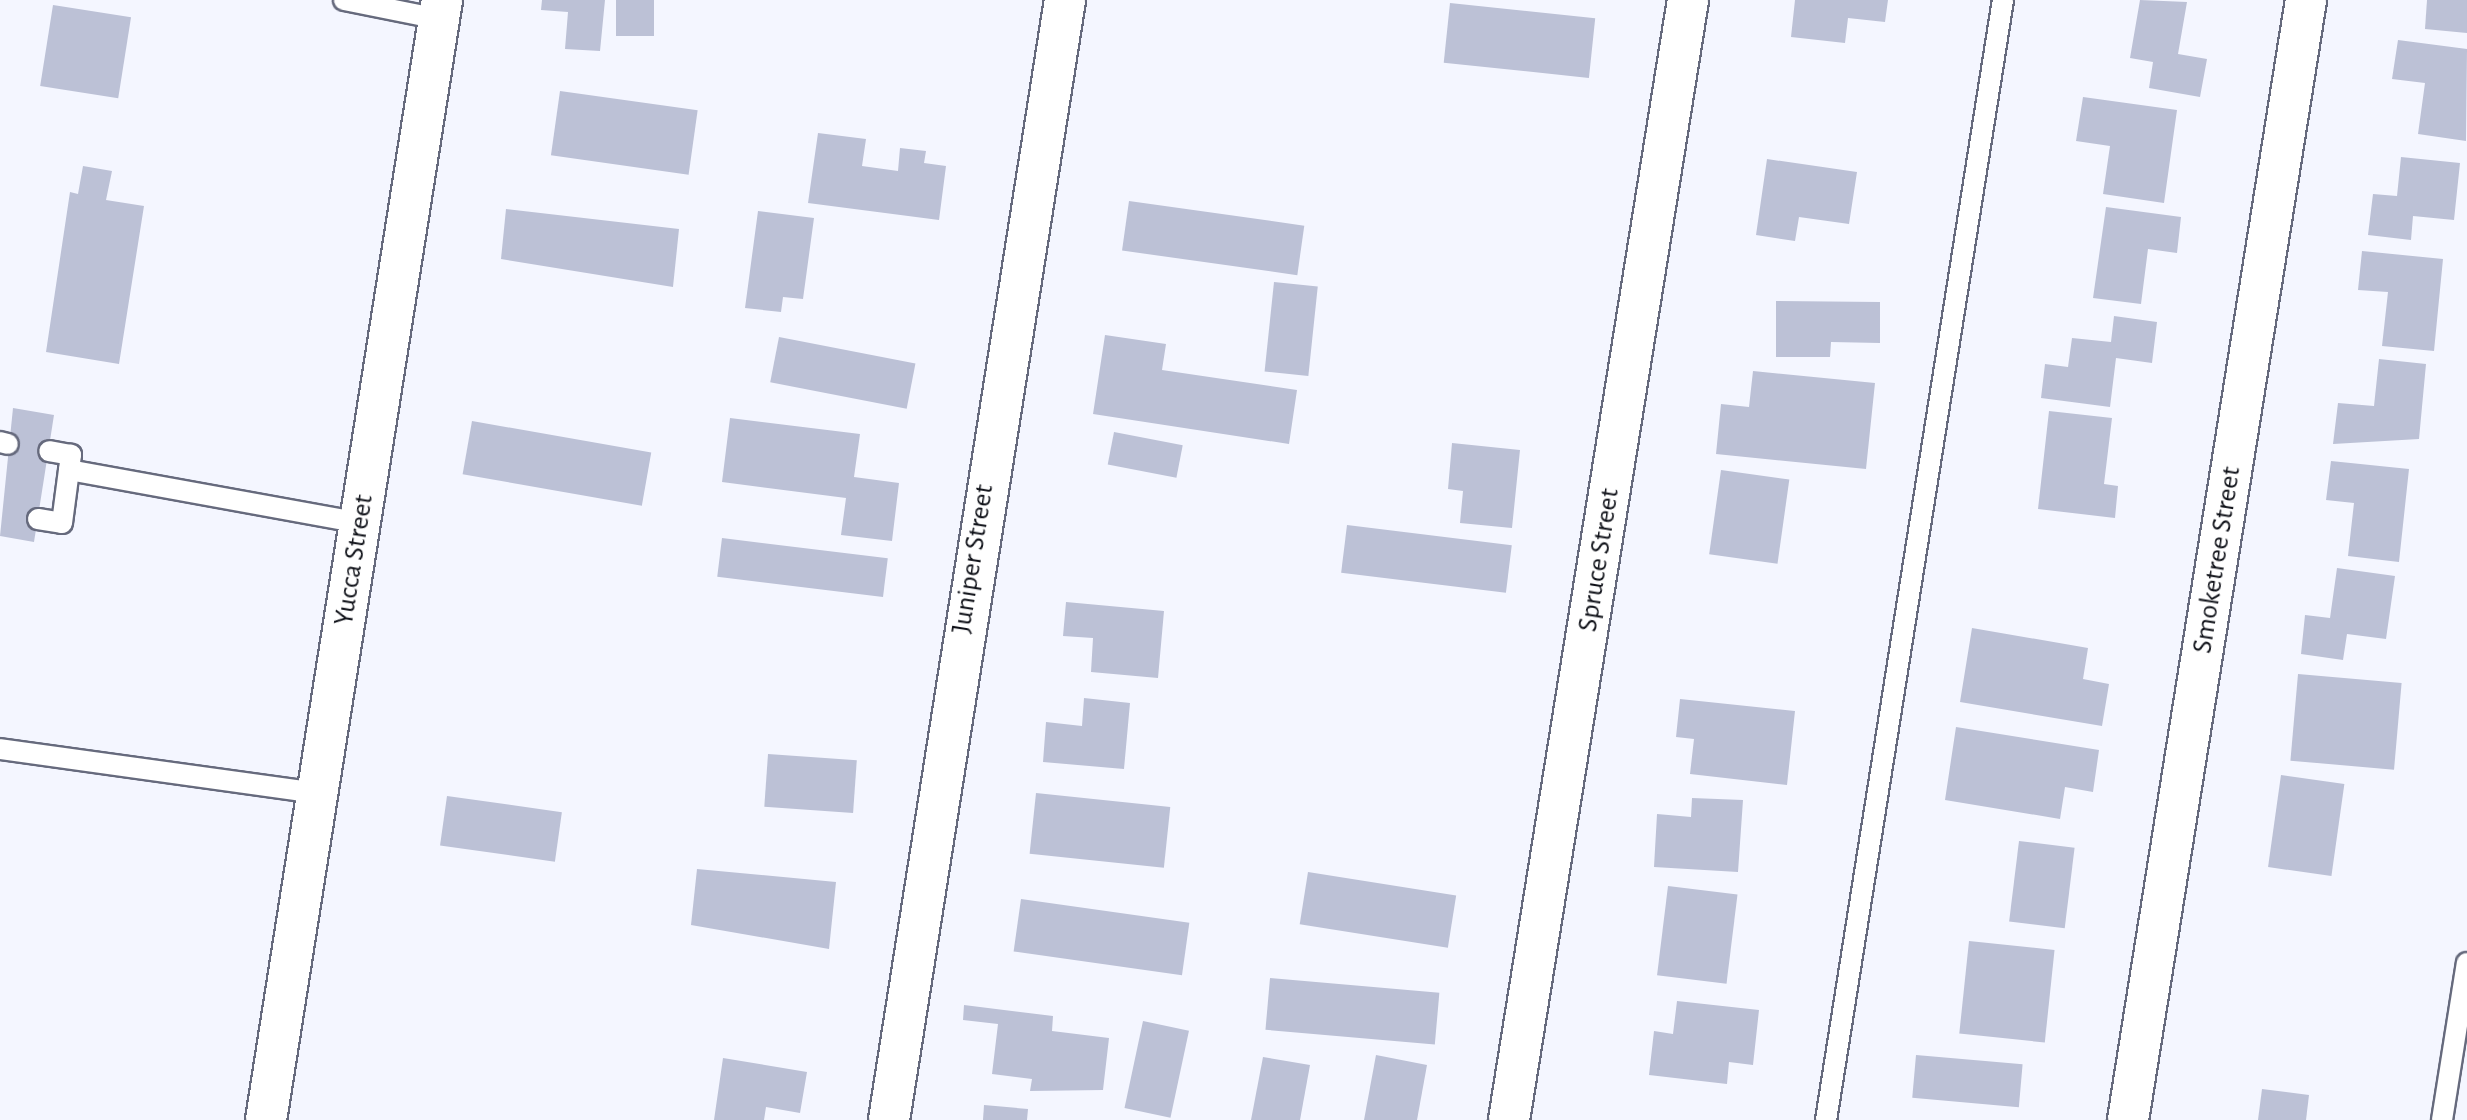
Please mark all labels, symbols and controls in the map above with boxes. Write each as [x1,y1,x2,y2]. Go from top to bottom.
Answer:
street label: Smoketree Street [2186,464,2248,656]
street label: Juniper Street [945,482,1001,636]
street label: Spruce Street [1571,486,1627,634]
street label: Yucca Street [327,492,381,628]

